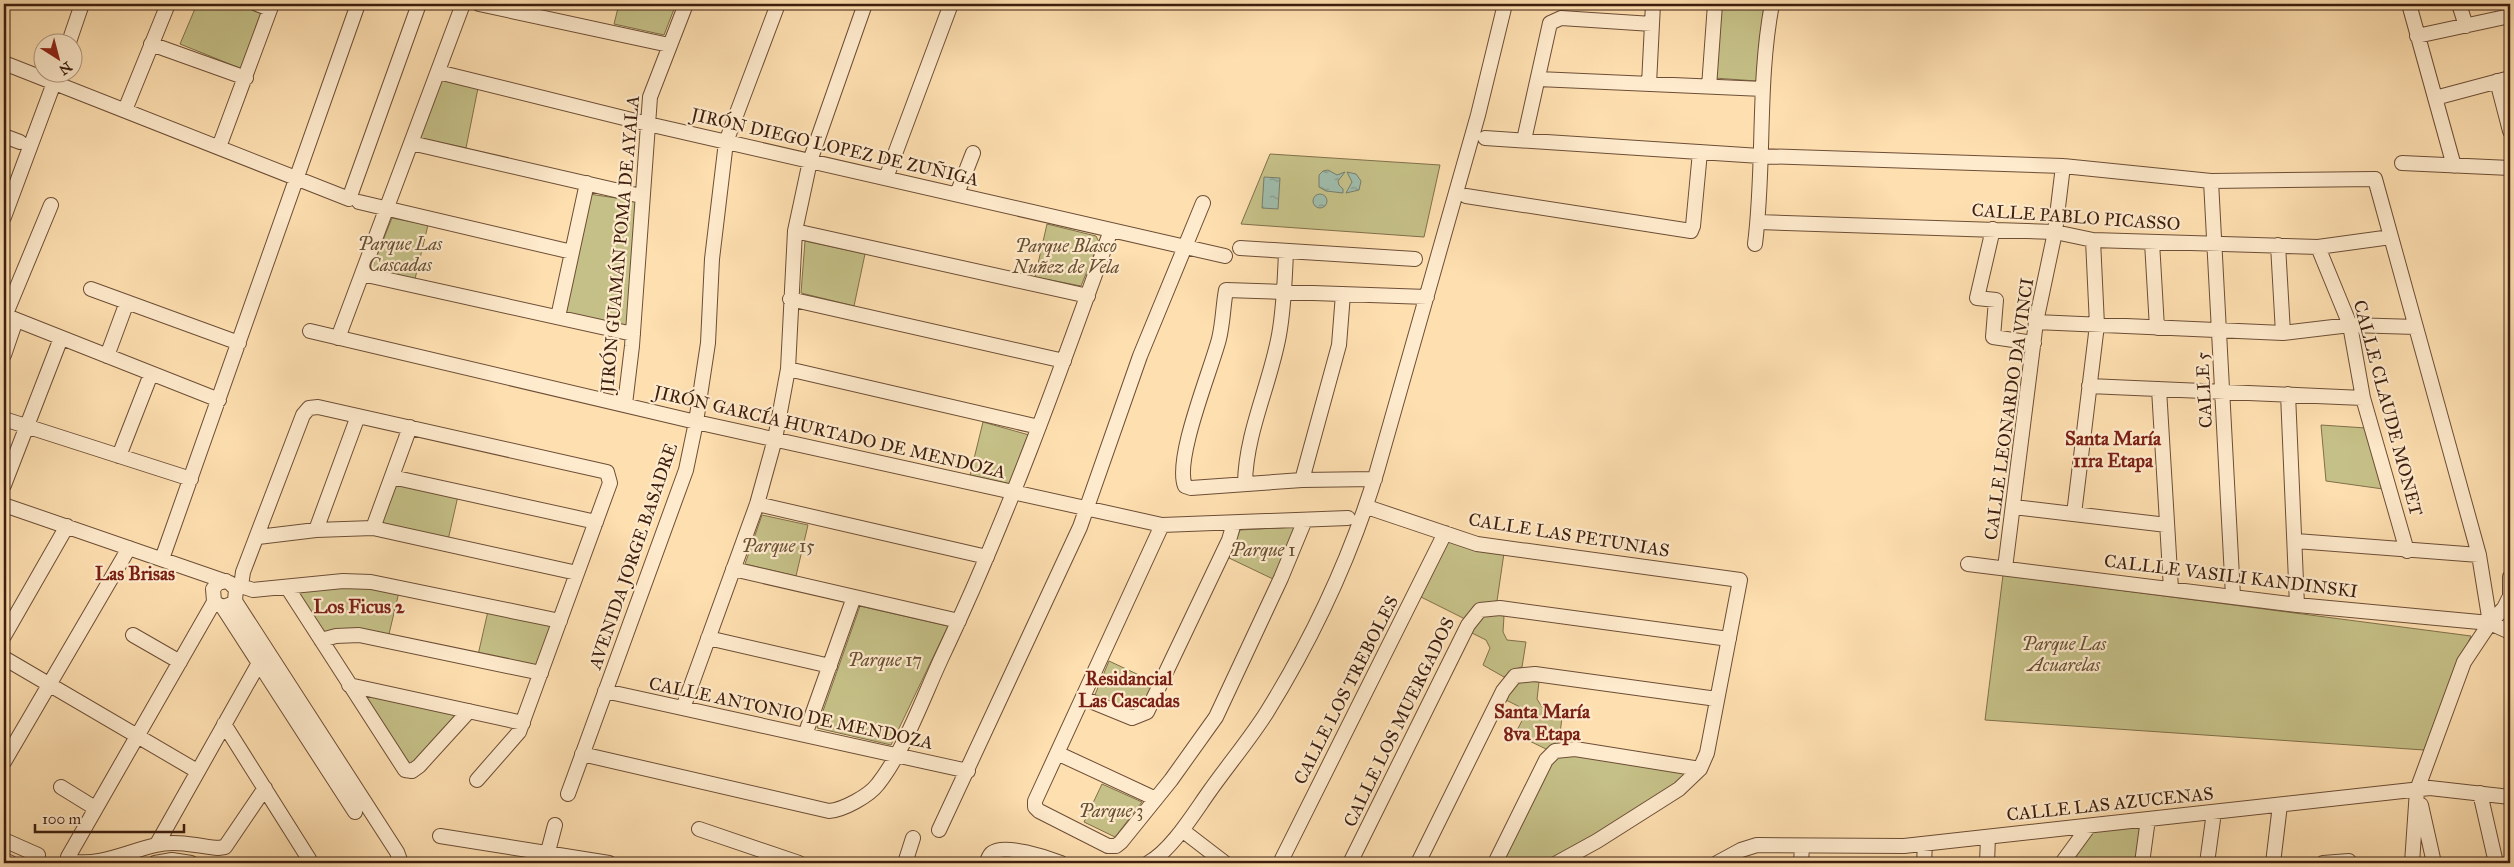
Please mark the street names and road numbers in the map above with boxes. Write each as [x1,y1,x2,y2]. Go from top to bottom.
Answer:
street label: JIRÓN GUAMÁN POMA DE AYALA [594,94,645,396]
street label: JIRÓN DIEGO LOPEZ DE ZUÑIGA [687,101,981,192]
street label: CALLE PABLO PICASSO [1971,199,2181,235]
street label: CALLE LEONARDO DA VINCI [1980,276,2038,541]
street label: CALLE CLAUDE MONET [2349,298,2427,518]
street label: CALLE 5 [2191,351,2217,429]
street label: JIRÓN GARCÍA HURTADO DE MENDOZA [650,378,1008,484]
street label: AVENIDA JORGE BASADRE [584,440,683,673]
street label: CALLE LAS PETUNIAS [1467,508,1671,562]
street label: CALLLE VASILI KANDINSKI [2103,550,2359,603]
street label: CALLE LOS TREBOLES [1289,592,1403,788]
street label: CALLE LOS MUERGADOS [1339,614,1459,830]
street label: CALLE ANTONIO DE MENDOZA [647,672,935,754]
street label: CALLE LAS AZUCENAS [2005,782,2215,826]

